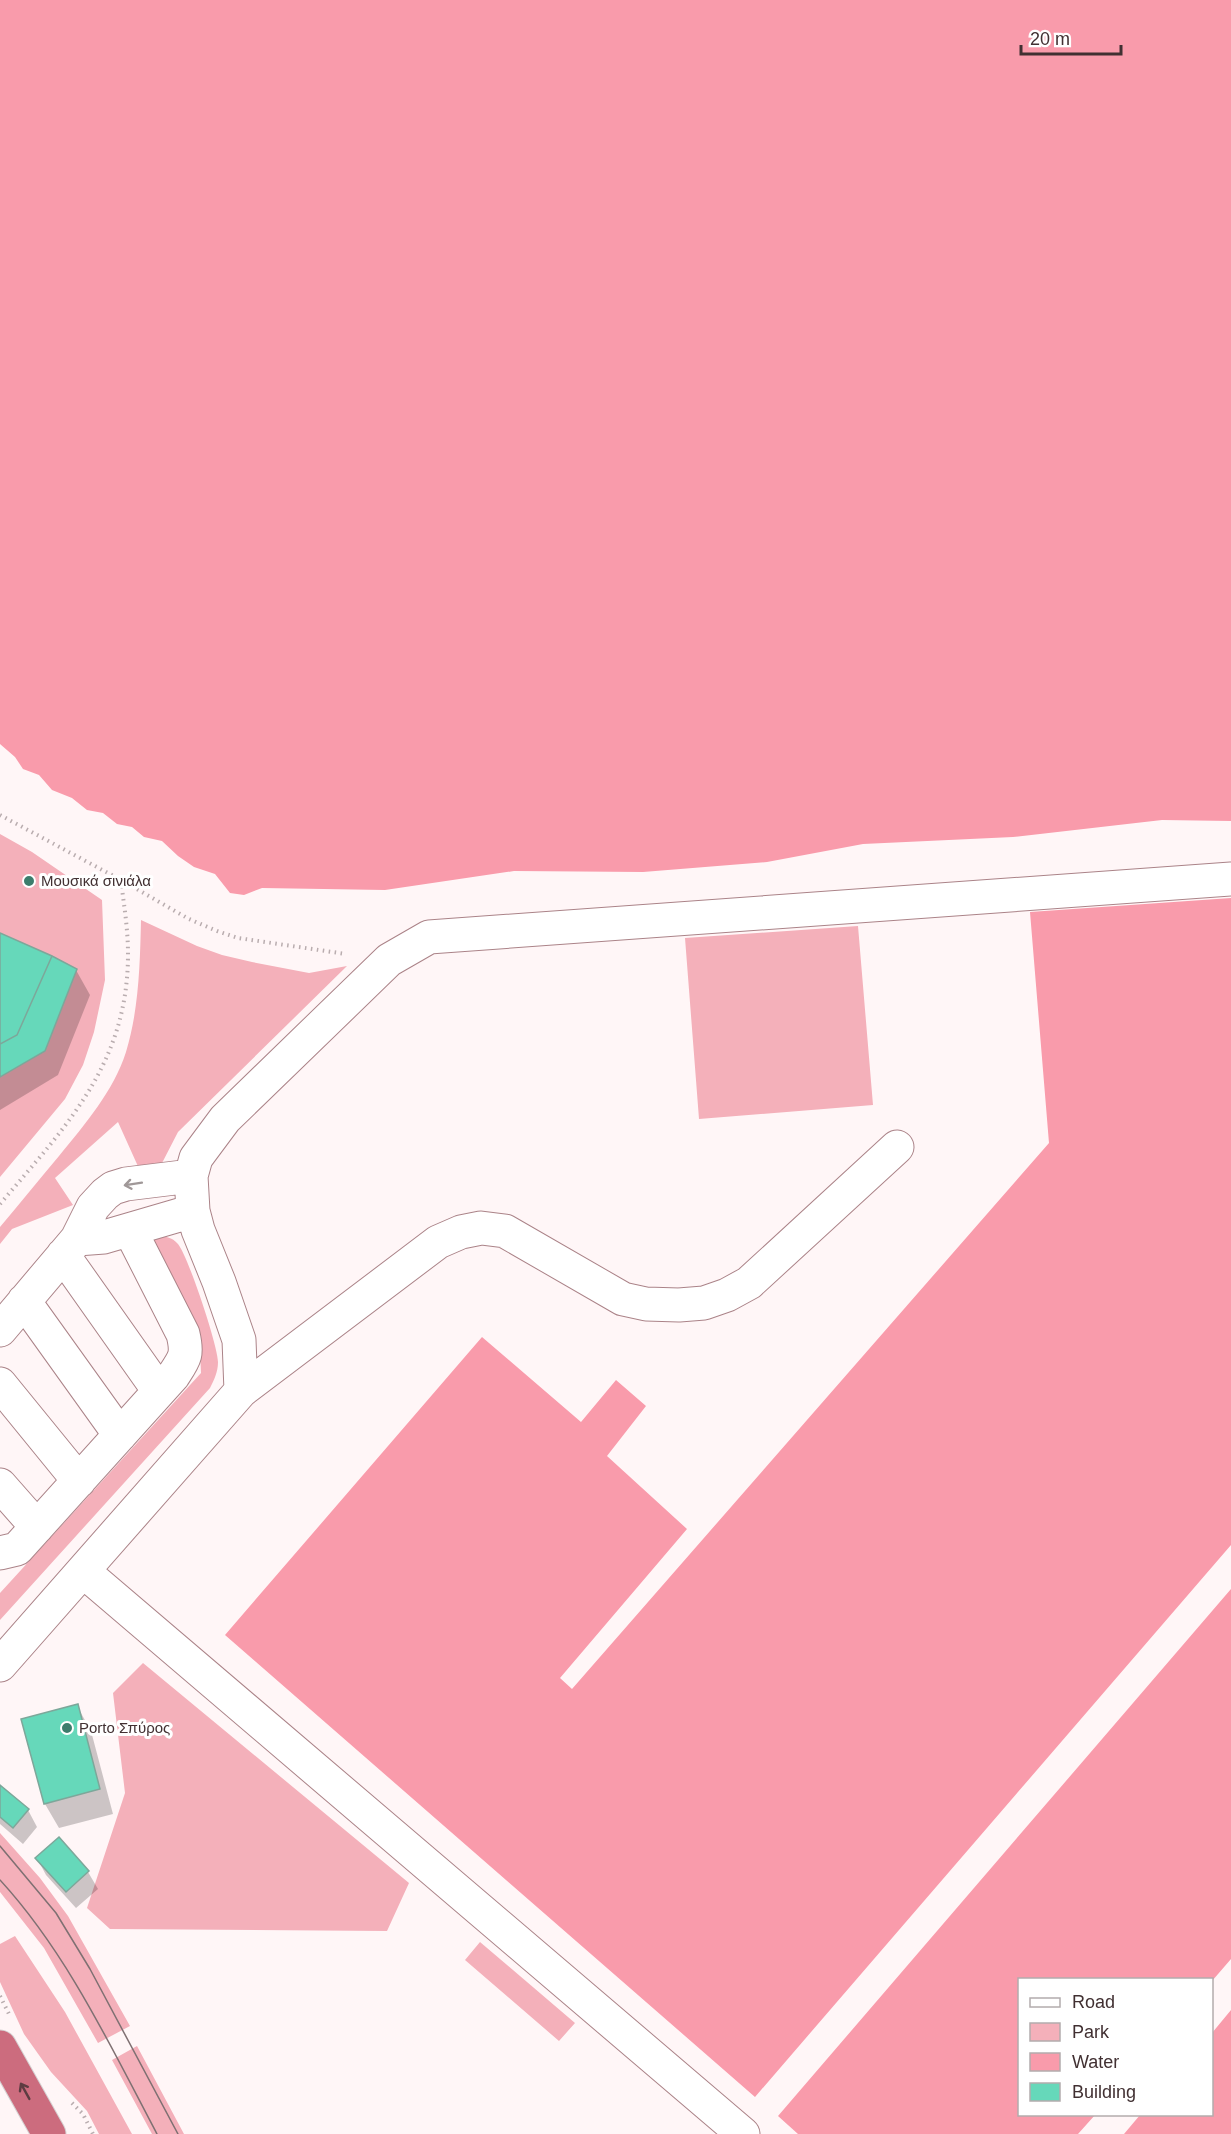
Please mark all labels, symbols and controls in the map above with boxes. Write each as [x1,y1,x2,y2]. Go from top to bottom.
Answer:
scale bar [1021,18,1122,56]
text: 20 m [1030,29,1070,49]
place label: Μουσικά σινιάλα [41,872,151,889]
marker: Μουσικά σινιάλα [22,874,36,888]
one-way arrow [124,1178,143,1189]
place label: Porto Σπύρος [79,1719,170,1736]
marker: Porto Σπύρος [60,1721,74,1735]
legend [1018,1978,1213,2116]
text: Road [1072,1992,1115,2012]
text: Park [1072,2022,1110,2042]
text: Water [1072,2052,1119,2072]
one-way arrow [18,2082,30,2099]
text: Building [1072,2082,1136,2102]

